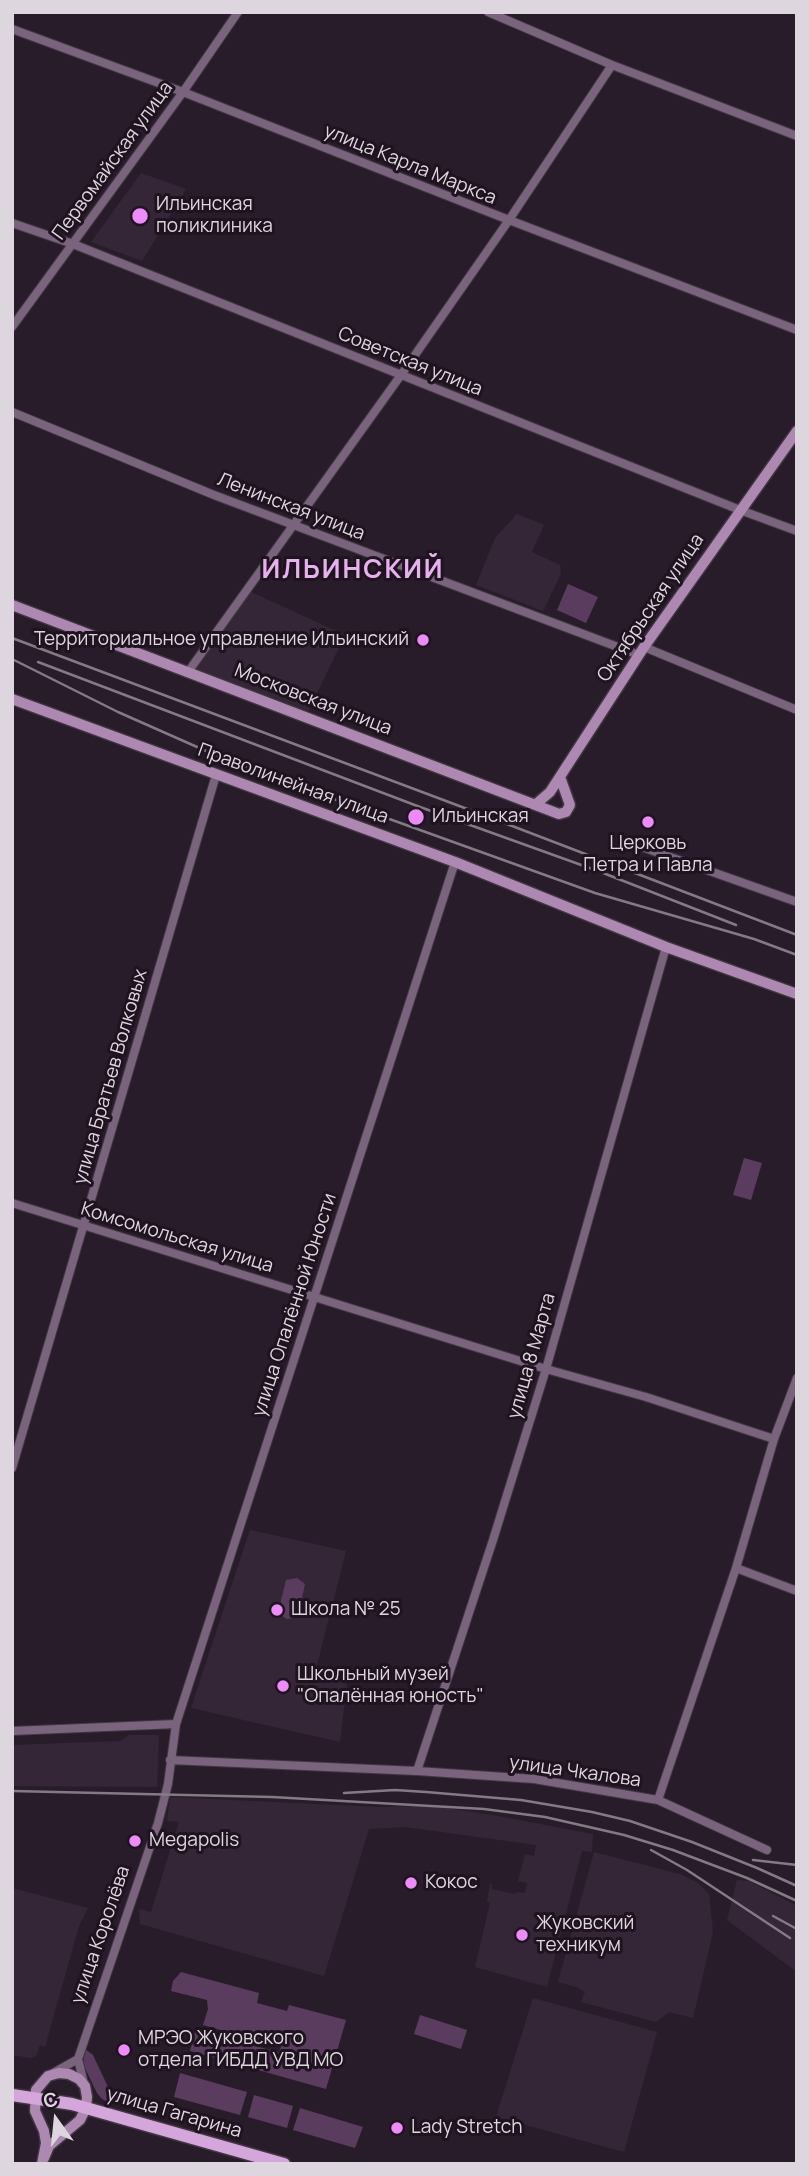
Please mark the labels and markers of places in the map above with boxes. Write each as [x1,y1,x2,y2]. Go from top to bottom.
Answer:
place label: Ильинская поликлиника [156,194,273,238]
marker: Ильинская поликлиника [130,206,150,226]
place label: Территориальное управление Ильинский [34,629,409,651]
marker: Территориальное управление Ильинский [415,632,431,648]
place label: Ильинская [432,806,529,828]
marker: Ильинская [406,807,426,827]
marker: Церковь Петра и Павла [640,814,656,830]
place label: Церковь Петра и Павла [583,833,713,877]
place label: Школа № 25 [291,1599,401,1621]
marker: Школа № 25 [269,1602,285,1618]
place label: Школьный музей "Опалённая юность" [297,1664,484,1708]
marker: Школьный музей "Опалённая юность" [275,1678,291,1694]
place label: Megapolis [149,1830,239,1852]
marker: Megapolis [127,1833,143,1849]
place label: Кокос [425,1872,478,1894]
marker: Кокос [403,1875,419,1891]
place label: Жуковский техникум [536,1913,634,1957]
marker: Жуковский техникум [514,1927,530,1943]
place label: МРЭО Жуковского отдела ГИБДД УВД МО [138,2028,343,2072]
marker: МРЭО Жуковского отдела ГИБДД УВД МО [116,2042,132,2058]
place label: Lady Stretch [411,2117,522,2139]
marker: Lady Stretch [389,2120,405,2136]

